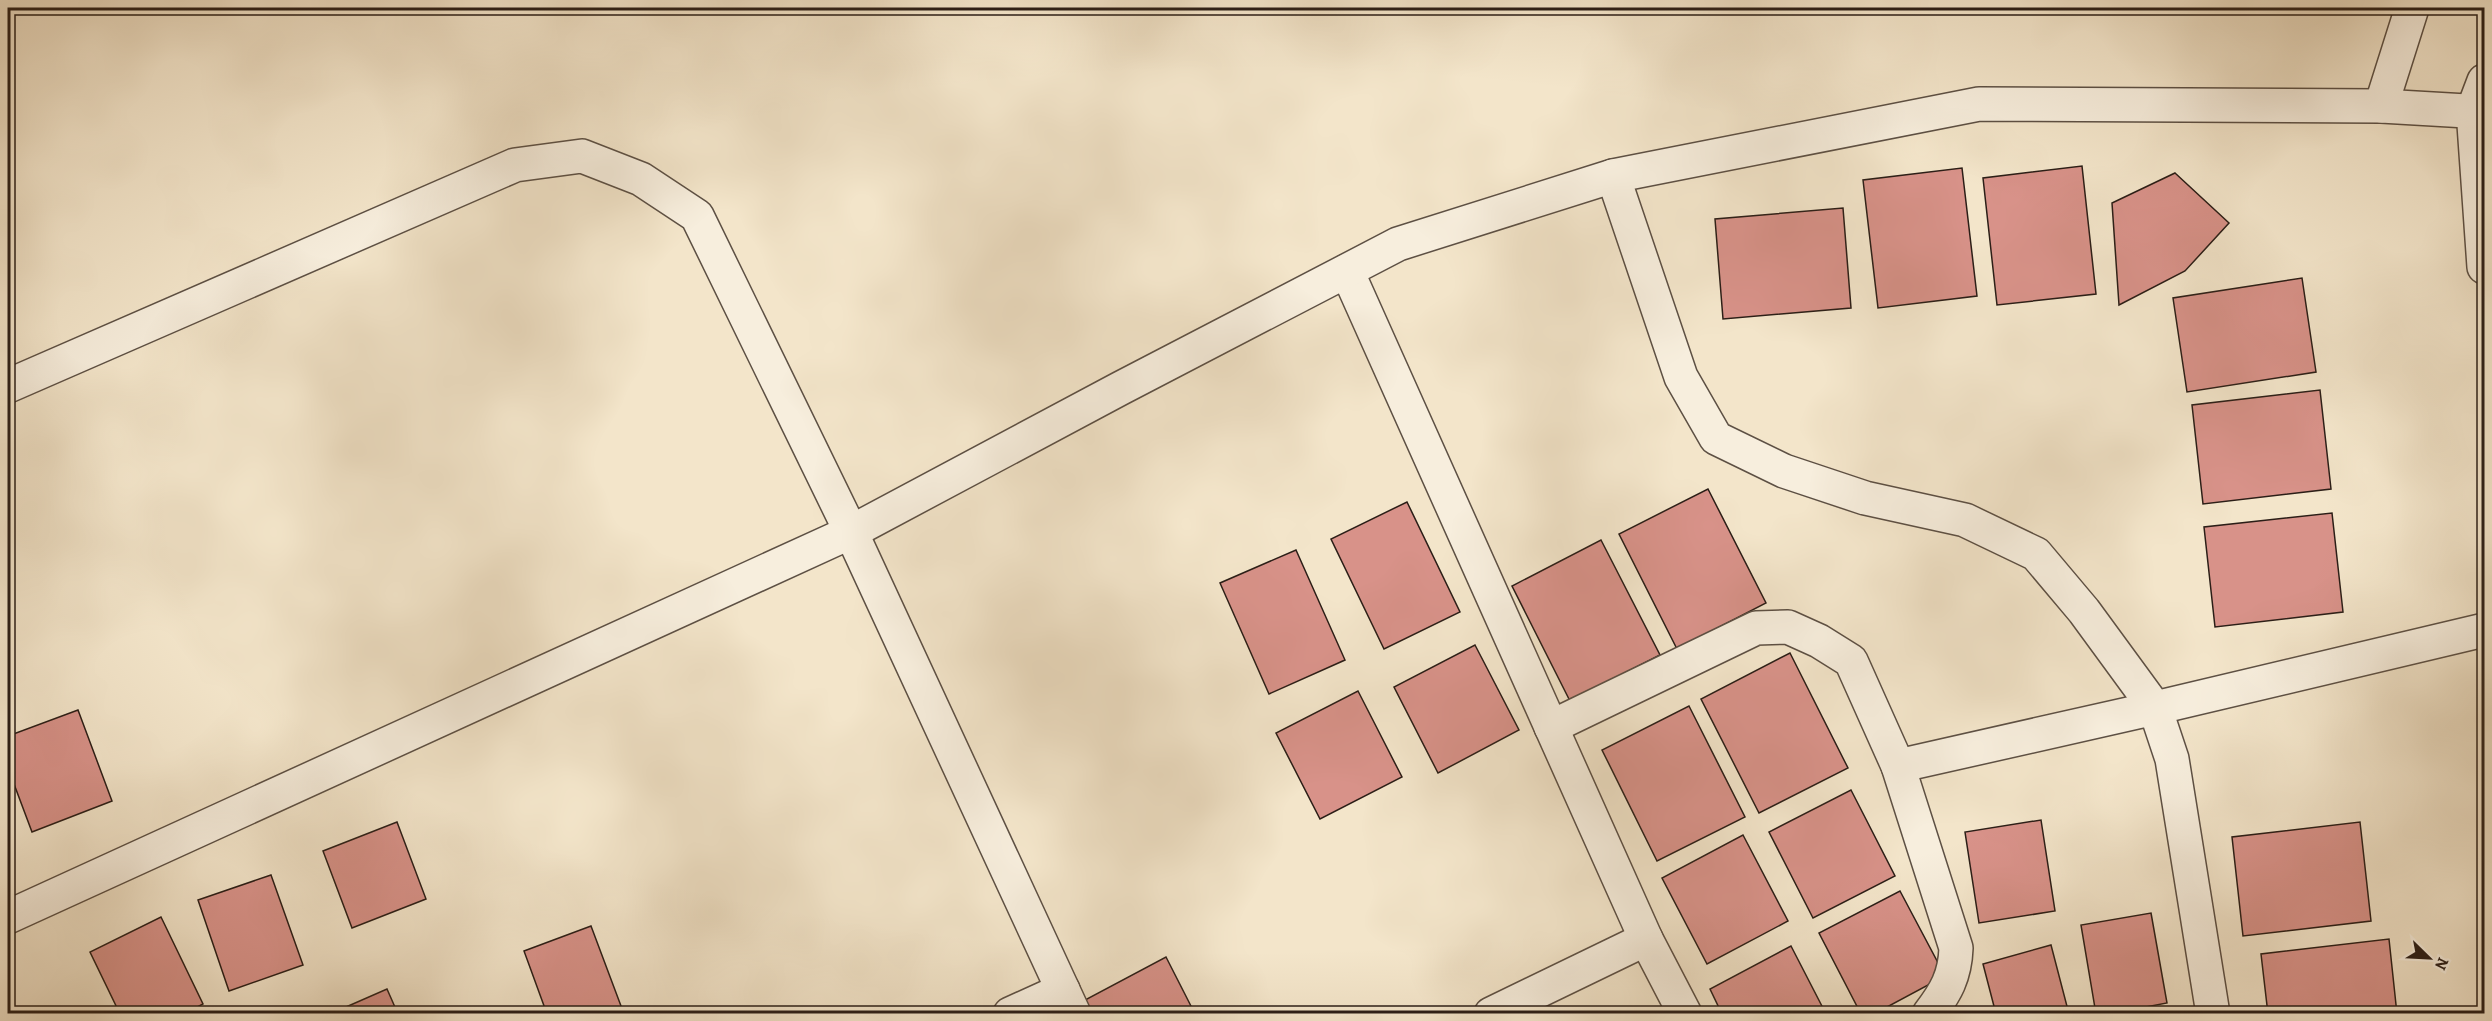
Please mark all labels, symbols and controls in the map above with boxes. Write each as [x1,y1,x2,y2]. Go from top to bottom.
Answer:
north arrow [2399,928,2459,988]
text: N [2429,954,2454,974]

